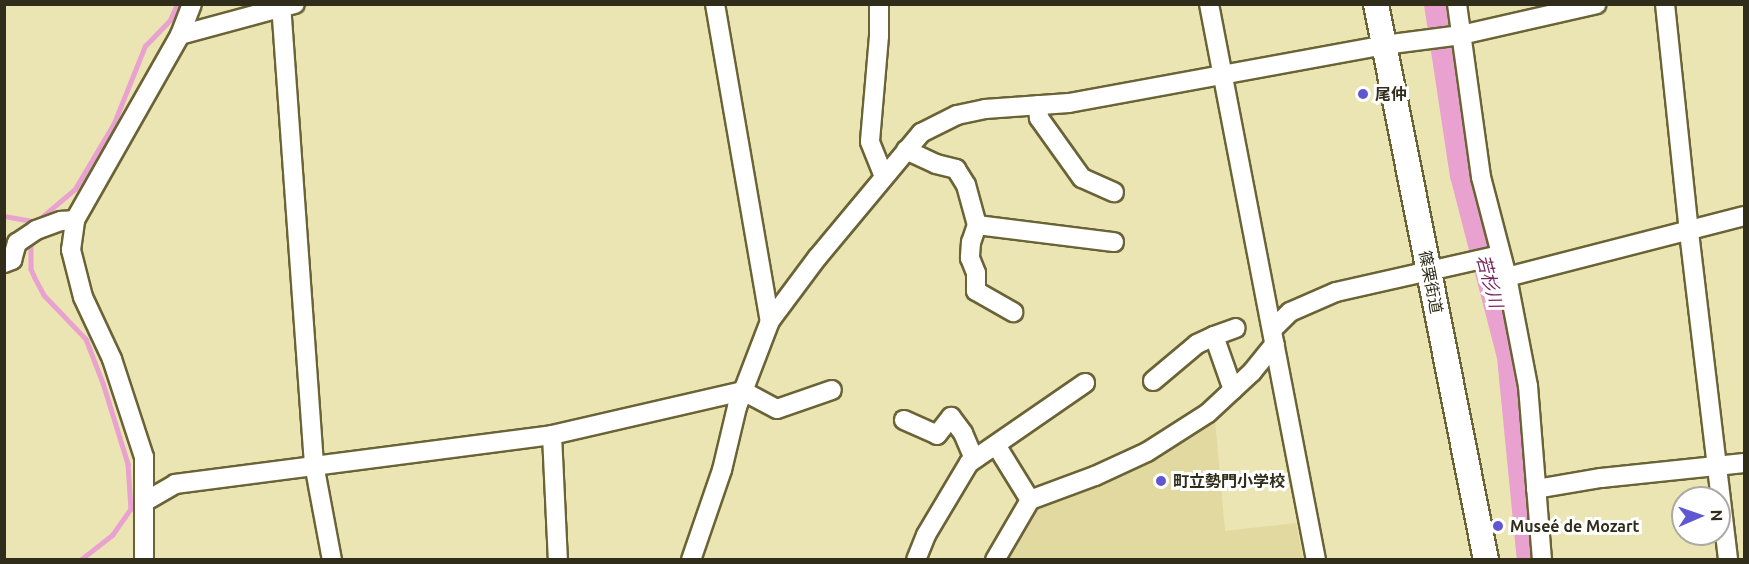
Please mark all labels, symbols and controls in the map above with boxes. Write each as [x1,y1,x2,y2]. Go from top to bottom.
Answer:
place label: 尾仲 [1375,84,1407,104]
marker: 尾仲 [1356,87,1370,101]
street label: 篠栗街道 [1415,249,1447,315]
water label: 若杉川 [1473,252,1507,310]
place label: 町立勢門小学校 [1173,471,1285,491]
marker: 町立勢門小学校 [1154,474,1168,488]
north arrow [1671,486,1731,546]
text: N [1708,509,1726,522]
place label: Museé de Mozart [1510,516,1639,536]
marker: Museé de Mozart [1491,519,1505,533]

